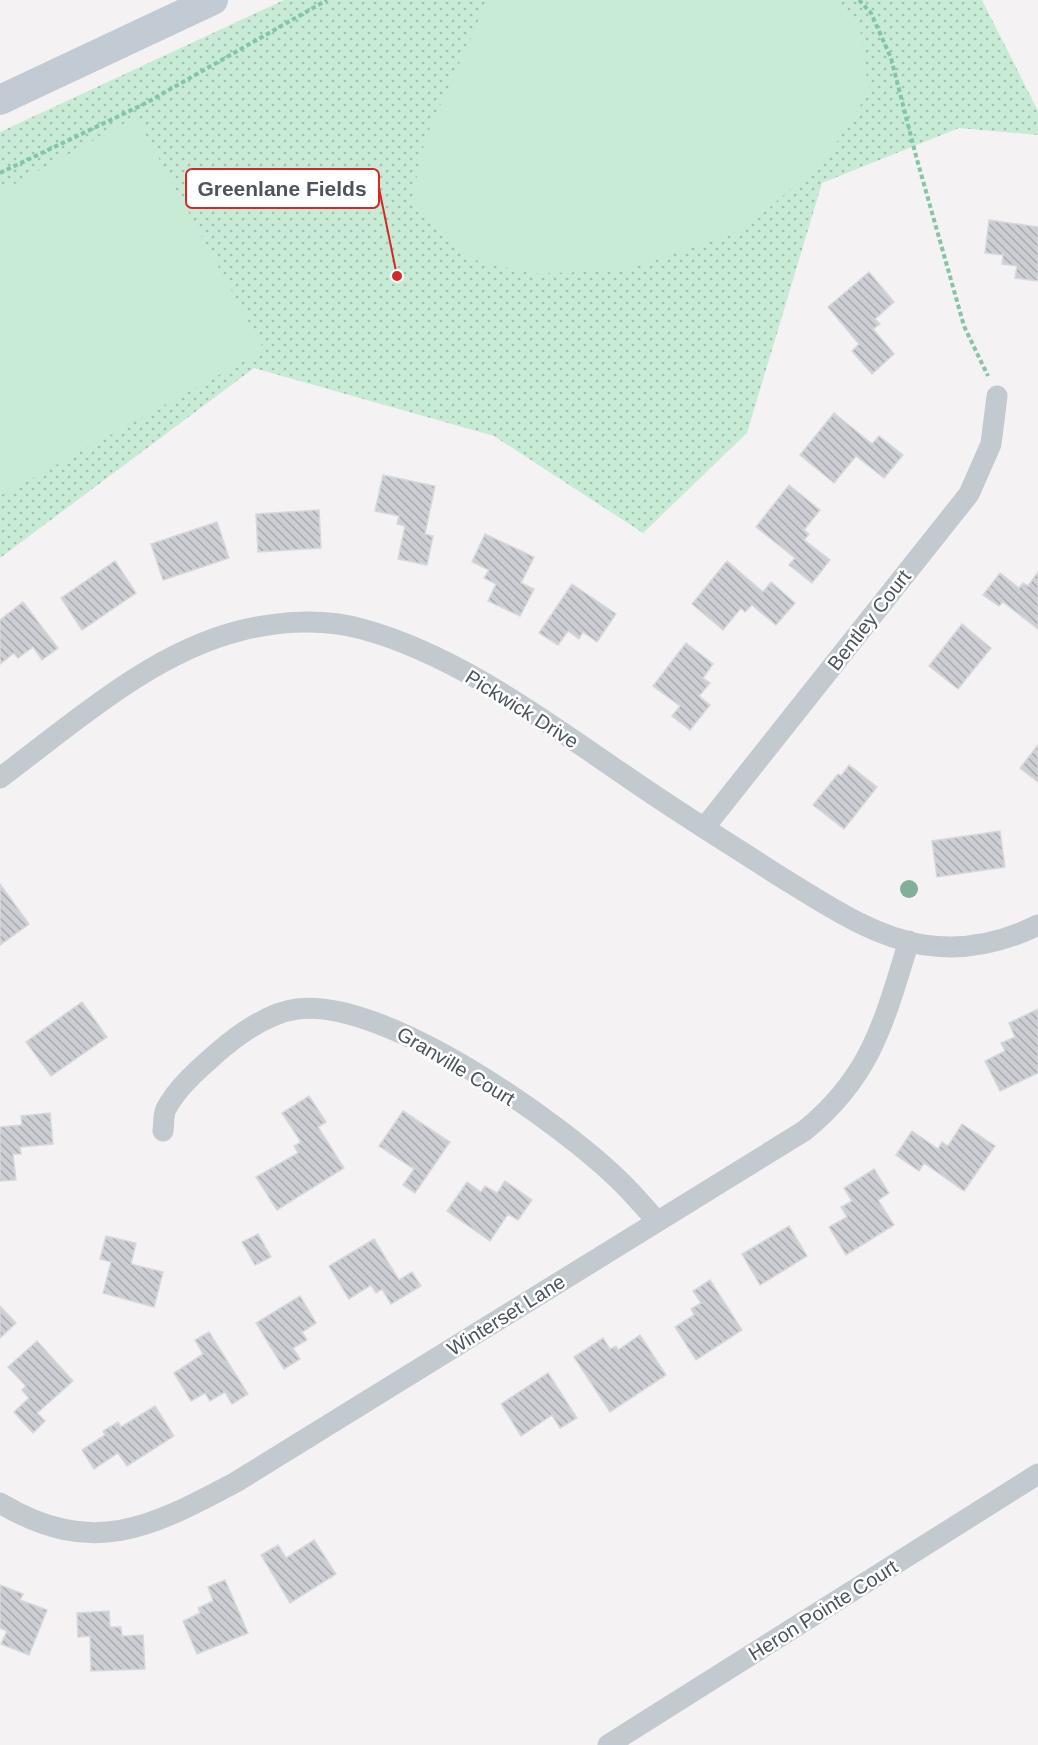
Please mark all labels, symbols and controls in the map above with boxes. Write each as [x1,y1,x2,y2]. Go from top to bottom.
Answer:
callout: Greenlane Fields [186,169,379,208]
text: Greenlane Fields [197,177,367,200]
street label: Bentley Court [823,565,915,675]
street label: Pickwick Drive [462,666,582,752]
street label: Granville Court [393,1022,519,1110]
street label: Winterset Lane [443,1270,569,1360]
street label: Heron Pointe Court [745,1555,902,1665]

